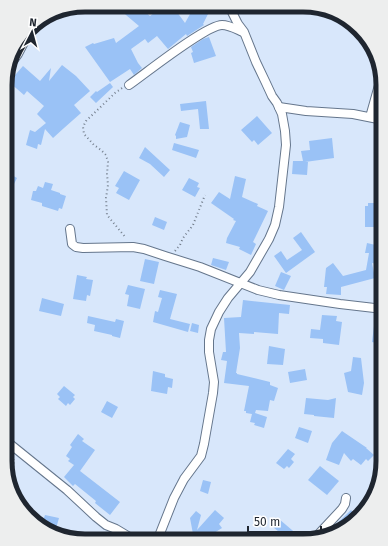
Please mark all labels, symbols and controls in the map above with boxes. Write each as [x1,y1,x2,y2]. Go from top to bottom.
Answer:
north arrow [12,12,52,52]
text: N [29,16,37,29]
scale bar [248,508,321,534]
text: 50 m [254,515,280,529]

